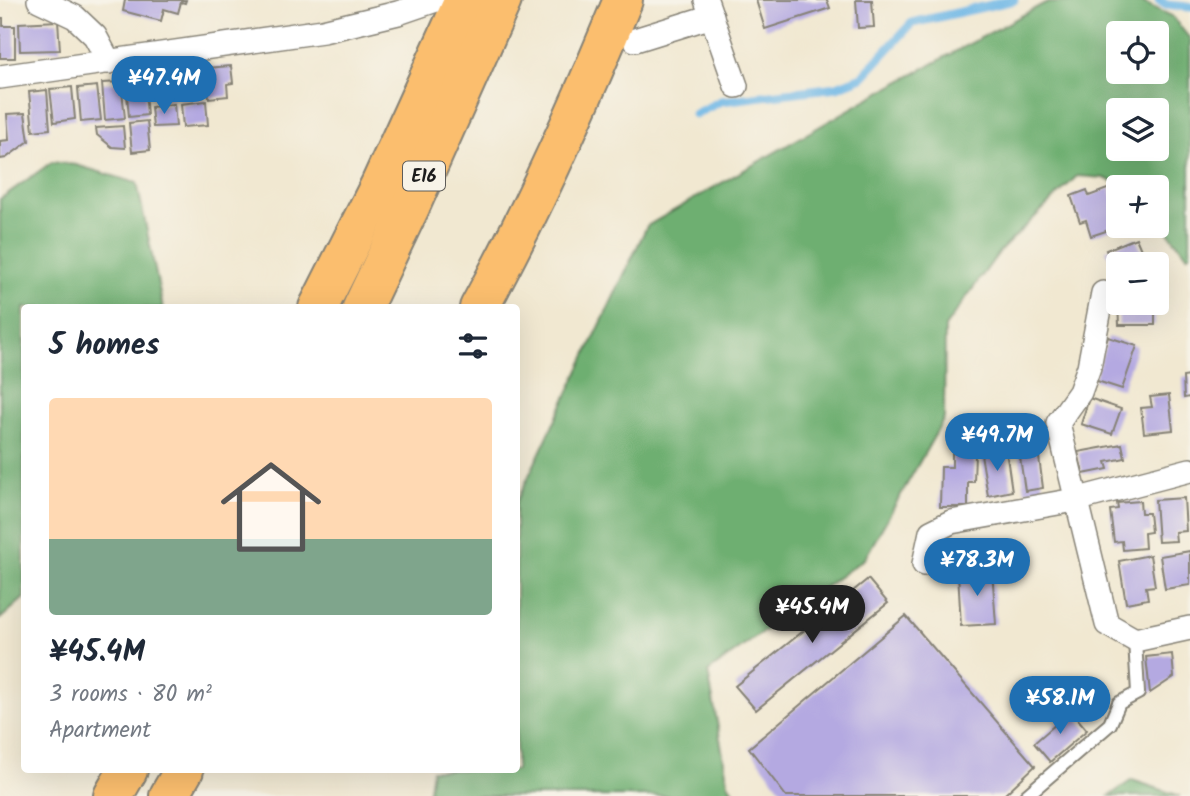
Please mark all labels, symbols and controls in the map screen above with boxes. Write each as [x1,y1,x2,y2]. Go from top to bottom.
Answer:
map controls [1106,21,1169,315]
button: locate [1106,21,1169,84]
pin: ¥47.4M [107,57,221,116]
text: ¥47.4M [128,61,200,97]
button: layers [1106,98,1169,161]
road number: E16 [403,162,445,190]
button: + [1106,175,1169,238]
button: − [1106,252,1169,315]
text: 5 homes [49,322,160,370]
icon: filters [454,327,492,365]
pin: ¥49.7M [940,414,1054,473]
text: ¥49.7M [961,418,1033,454]
icon: home [208,444,334,570]
pin: ¥78.3M [920,538,1034,598]
text: ¥78.3M [940,543,1014,579]
pin: ¥45.4M [755,586,869,645]
text: ¥45.4M [775,590,849,626]
text: ¥45.4M [49,629,145,677]
pin: ¥58.1M [1003,676,1117,736]
text: 3 rooms · 80 m² [49,677,212,713]
text: ¥58.1M [1025,681,1095,717]
text: Apartment [49,713,151,749]

